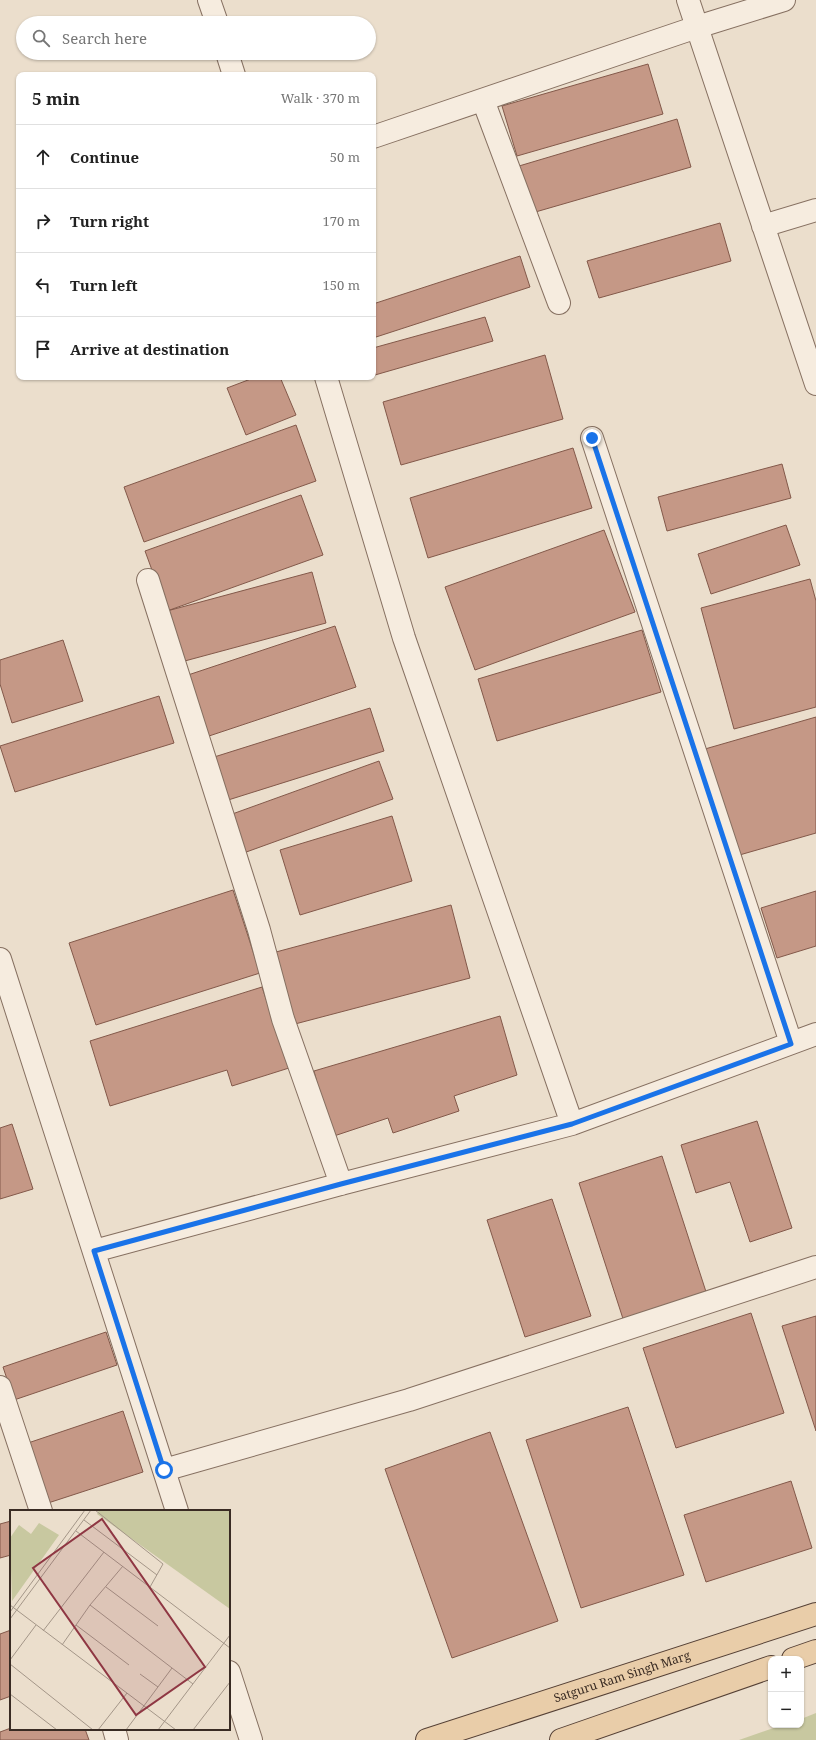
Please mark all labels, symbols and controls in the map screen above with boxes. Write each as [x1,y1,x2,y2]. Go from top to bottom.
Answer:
search box [16,16,376,60]
icon: search [30,27,52,49]
text: Search here [62,28,147,48]
text: 5 min [32,87,80,110]
text: Walk · 370 m [281,89,360,107]
icon: ahead [32,146,54,168]
text: Continue [70,147,139,167]
text: 50 m [330,148,360,166]
icon: right [32,210,54,232]
text: Turn right [70,211,149,231]
text: 170 m [323,212,360,230]
icon: left [32,274,54,296]
text: Turn left [70,275,138,295]
text: 150 m [323,276,360,294]
icon: arrive [32,338,54,360]
text: Arrive at destination [70,339,229,359]
route end [583,429,601,447]
route start [155,1461,173,1479]
inset map [10,1510,230,1730]
street label: Satguru Ram Singh Marg [551,1646,693,1706]
map controls [768,1656,804,1728]
button: + [768,1656,804,1692]
button: − [768,1692,804,1728]

